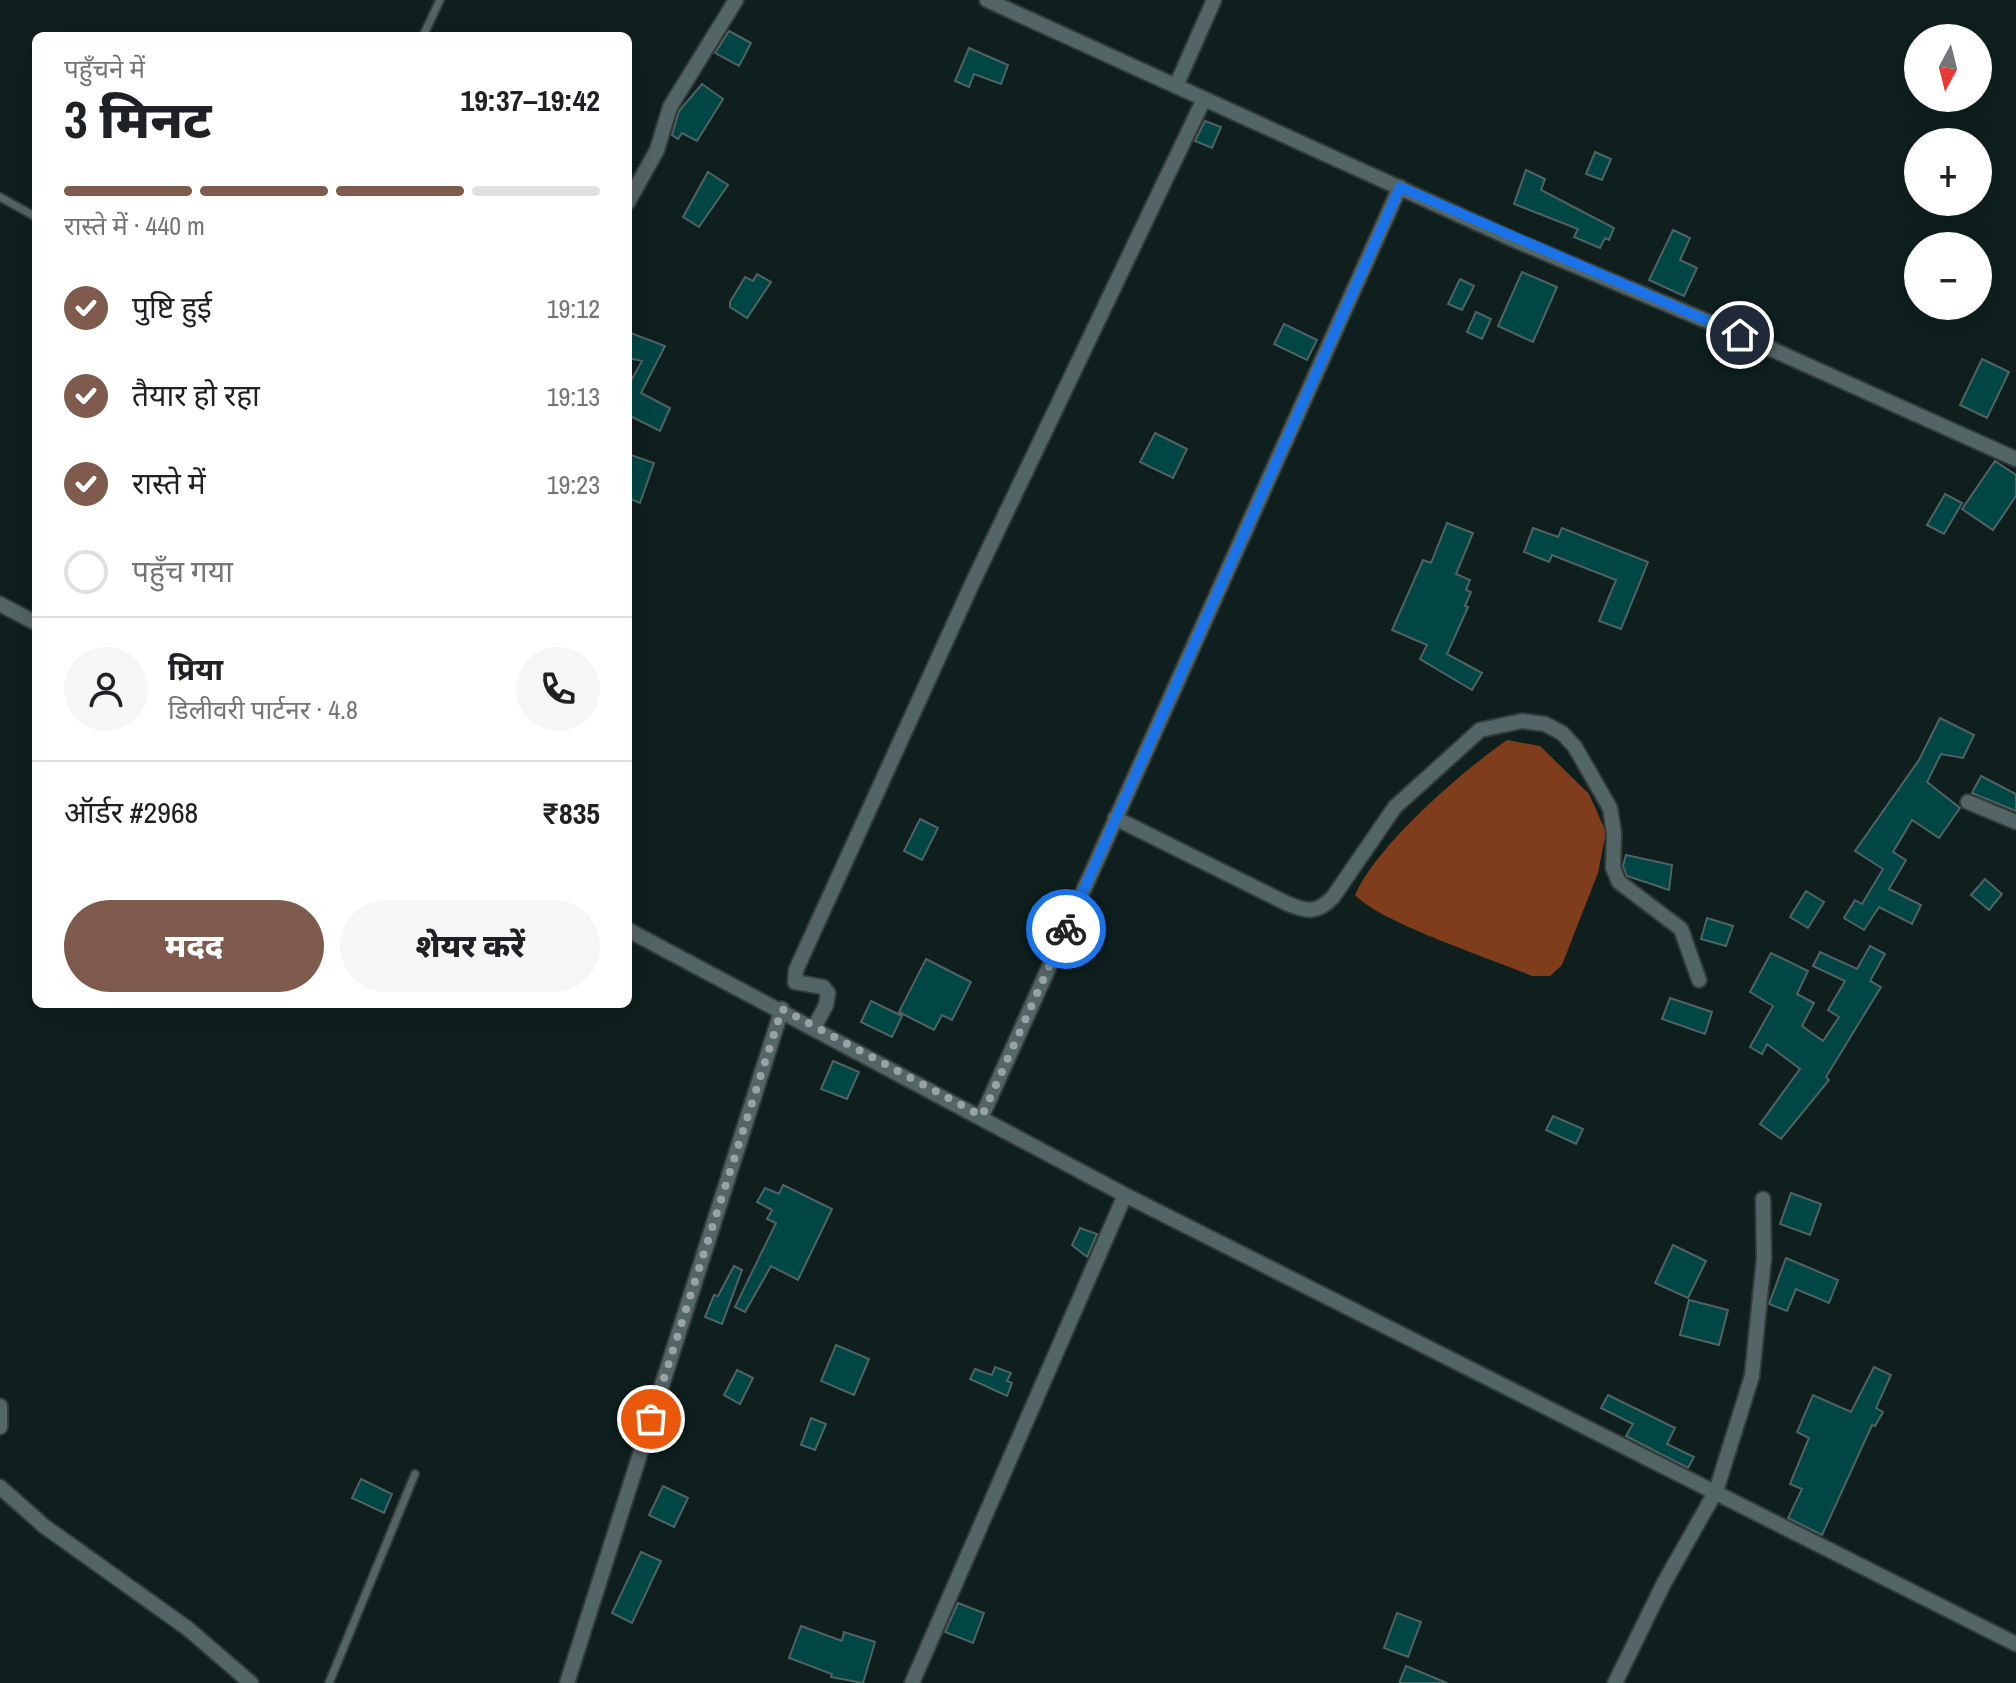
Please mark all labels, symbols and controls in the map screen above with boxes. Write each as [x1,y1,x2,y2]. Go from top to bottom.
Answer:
north arrow [1904,24,1992,112]
map controls [1904,24,1992,320]
text: पहुँचने में [64,51,145,86]
text: 19:37–19:42 [461,80,600,120]
text: 3 मिनट [64,84,212,154]
button: + [1904,128,1992,216]
text: रास्ते में · 440 m [64,208,205,243]
button: − [1904,232,1992,320]
icon: check [64,286,108,330]
text: पुष्टि हुई [132,287,212,327]
text: 19:12 [547,291,600,326]
pin [1706,301,1774,369]
icon: home [1718,313,1762,357]
icon: check [64,374,108,418]
text: तैयार हो रहा [132,375,260,415]
text: 19:13 [547,379,600,414]
icon: check [64,462,108,506]
text: रास्ते में [132,463,206,503]
text: 19:23 [547,467,600,502]
text: पहुँच गया [132,551,233,591]
button: person [64,647,148,731]
button: phone [516,647,600,731]
text: प्रिया [168,649,223,689]
text: डिलीवरी पार्टनर · 4.8 [168,692,358,727]
text: ऑर्डर #2968 [64,792,198,832]
text: ₹835 [542,793,600,833]
courier [1026,889,1106,969]
button: मदद [64,900,324,992]
button: शेयर करें [340,900,600,992]
icon: bike [1044,907,1088,951]
pin [617,1385,685,1453]
icon: bag [629,1397,673,1441]

